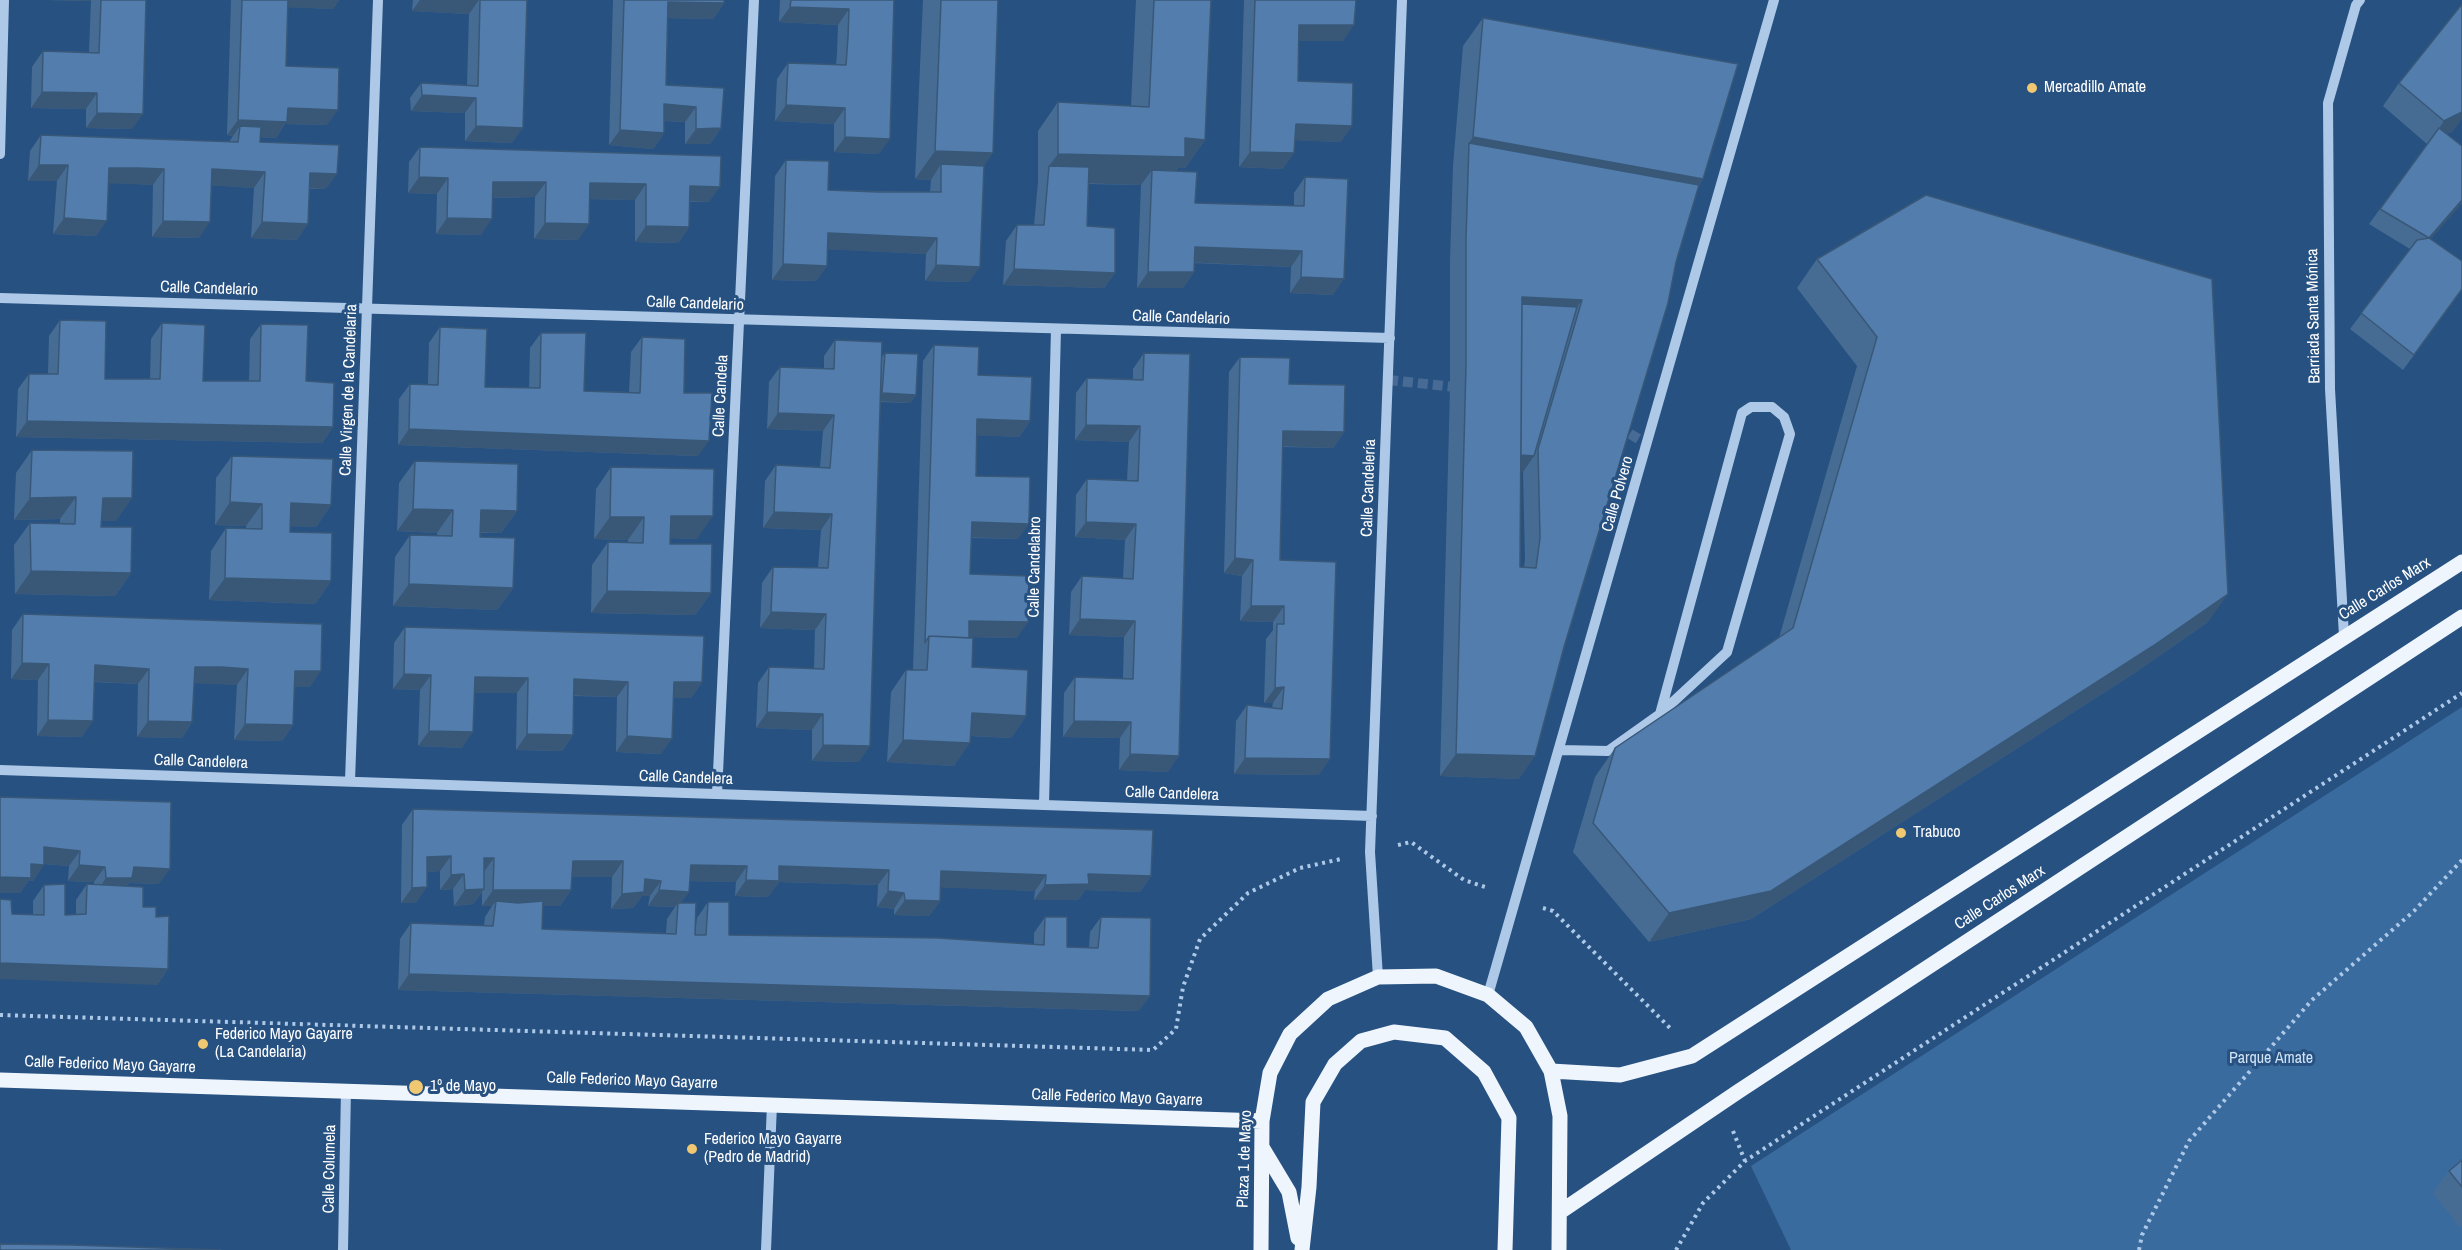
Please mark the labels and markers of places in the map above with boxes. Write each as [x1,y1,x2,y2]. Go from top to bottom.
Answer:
place label: Mercadillo Amate [2044,78,2146,98]
marker: Mercadillo Amate [2025,81,2039,95]
place label: Trabuco [1913,823,1961,843]
marker: Trabuco [1894,826,1908,840]
place label: Federico Mayo Gayarre (La Candelaria) [215,1025,353,1063]
marker: Federico Mayo Gayarre (La Candelaria) [196,1037,210,1051]
place label: 1º de Mayo [430,1077,496,1097]
marker: 1º de Mayo [407,1078,425,1096]
place label: Federico Mayo Gayarre (Pedro de Madrid) [704,1130,842,1168]
marker: Federico Mayo Gayarre (Pedro de Madrid) [685,1142,699,1156]

